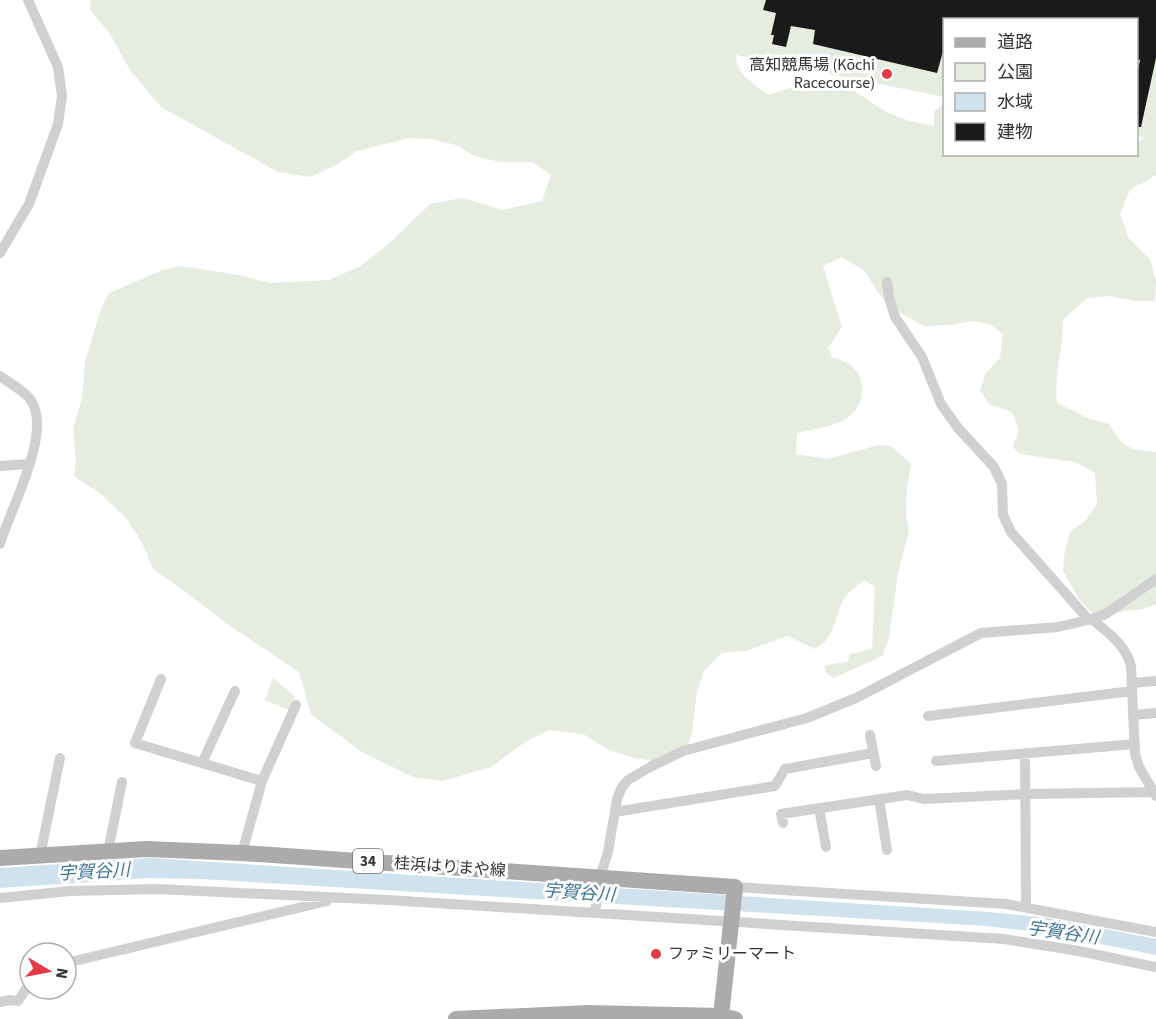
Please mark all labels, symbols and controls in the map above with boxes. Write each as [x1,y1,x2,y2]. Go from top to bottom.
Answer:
legend [943,18,1138,156]
text: 道路 [997,30,1033,55]
place label: 高知競馬場 (Kōchi Racecourse) [749,54,875,94]
text: 公園 [997,60,1033,85]
marker: 高知競馬場 (Kōchi Racecourse) [880,67,894,81]
text: 水域 [997,90,1033,115]
text: 建物 [997,120,1033,145]
road number: 34 [353,849,383,873]
street label: 桂浜はりまや線 [393,852,507,882]
water label: 宇賀谷川 [57,858,133,886]
water label: 宇賀谷川 [542,878,618,908]
water label: 宇賀谷川 [1026,916,1102,951]
north arrow [18,941,78,1001]
place label: ファミリーマート [668,943,796,965]
marker: ファミリーマート [649,947,663,961]
text: N [50,966,74,981]

